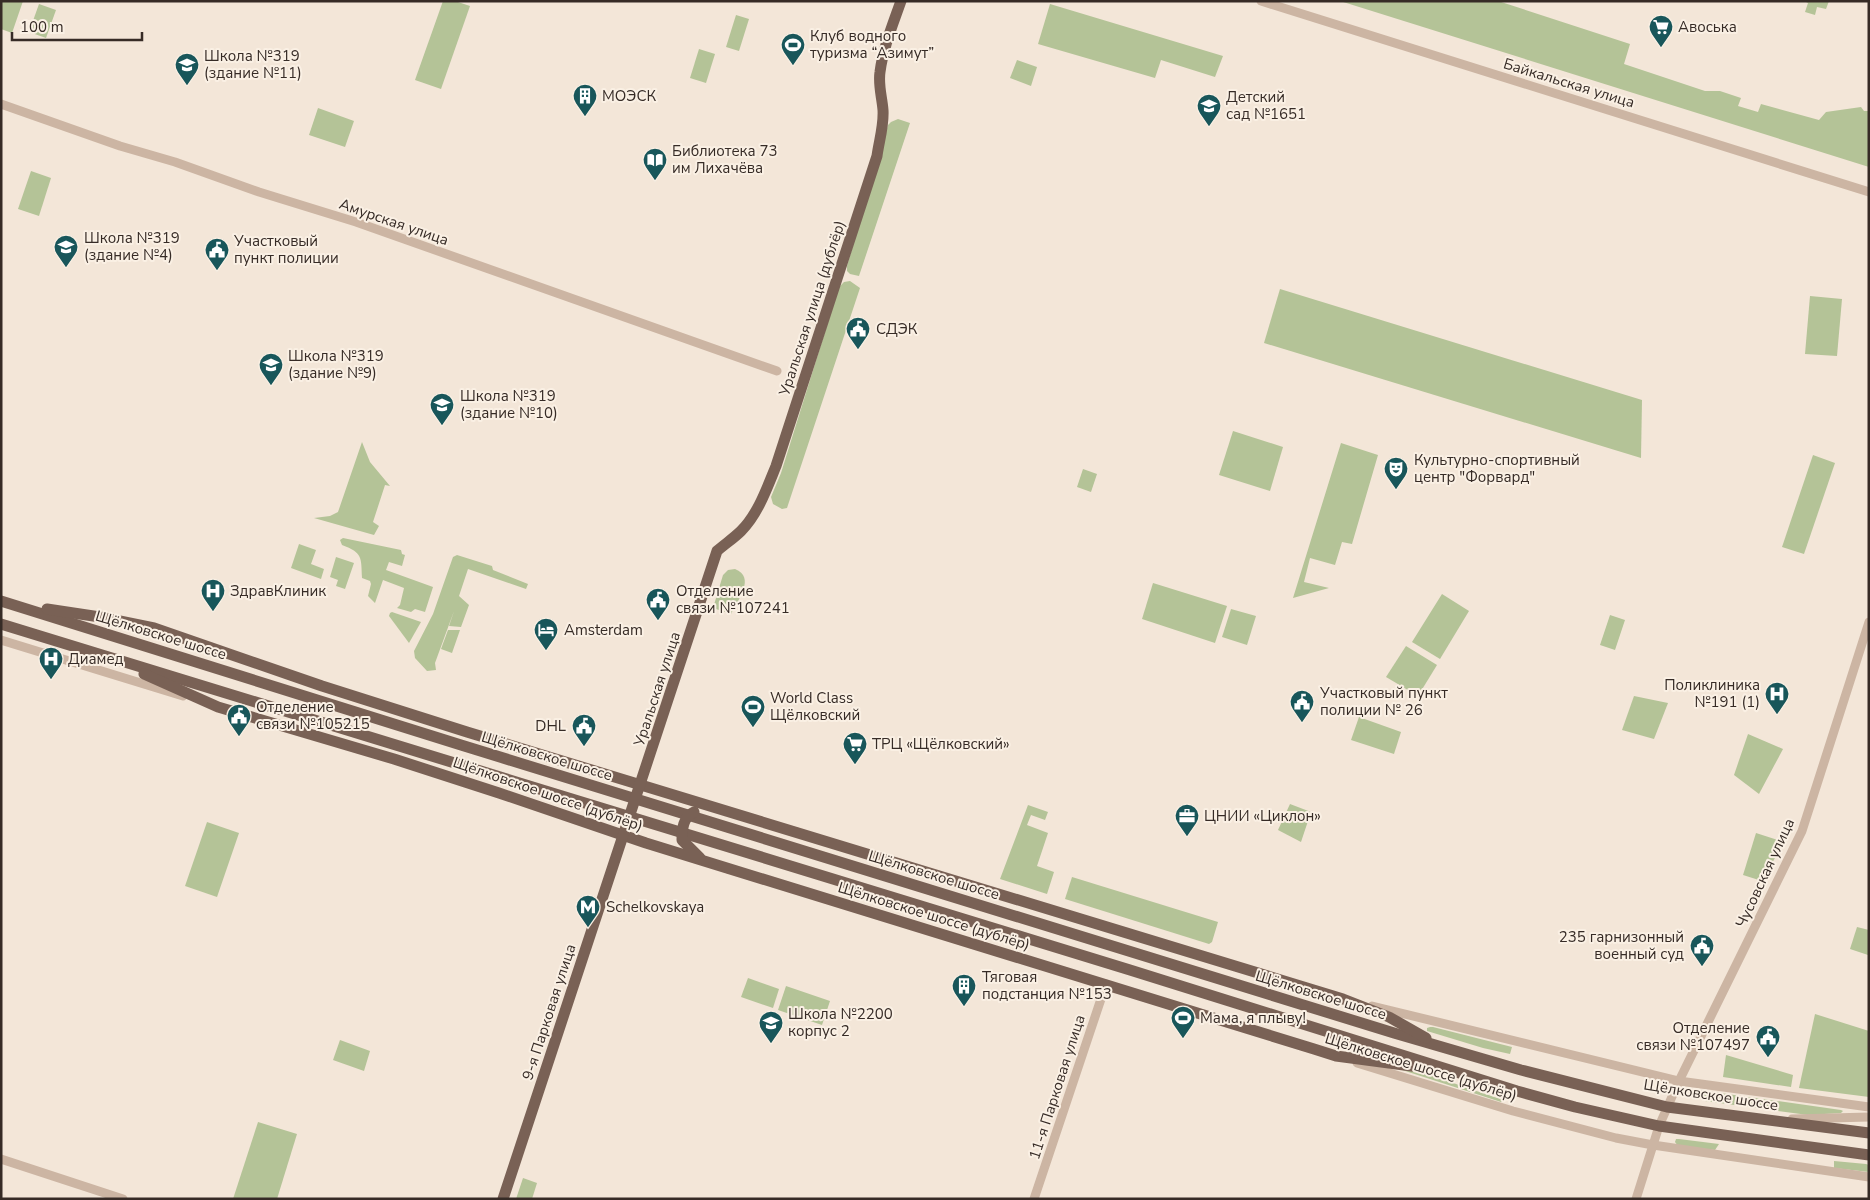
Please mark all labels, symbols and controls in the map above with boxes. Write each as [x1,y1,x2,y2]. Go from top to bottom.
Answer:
scale bar [12,10,142,42]
supermarket icon: Авоська [1648,14,1674,48]
text: 100 m [20,17,64,37]
place label: Авоська [1678,17,1737,37]
place label: Клуб водного туризма “Азимут” [810,26,934,63]
sports icon: Клуб водного туризма “Азимут” [780,32,806,66]
place label: Школа №319 (здание №11) [204,46,302,83]
school or university icon: Школа №319 (здание №11) [174,52,200,86]
street label: Байкальская улица [1501,54,1637,112]
building icon: МОЭСК [572,83,598,117]
place label: МОЭСК [602,86,657,106]
place label: Детский сад №1651 [1226,87,1306,124]
school or university icon: Детский сад №1651 [1196,93,1222,127]
place label: Библиотека 73 им Лихачёва [672,141,777,178]
library icon: Библиотека 73 им Лихачёва [642,147,668,181]
street label: Амурская улица [337,194,451,250]
street label: Уральская улица (дублёр) [774,218,850,399]
place label: Школа №319 (здание №4) [84,228,180,265]
place label: Участковый пункт полиции [233,231,339,268]
school or university icon: Школа №319 (здание №4) [53,234,79,268]
public building icon: Участковый пункт полиции [204,237,230,271]
public building icon: СДЭК [845,316,871,350]
place label: СДЭК [876,319,918,339]
place label: Школа №319 (здание №9) [288,346,384,383]
school or university icon: Школа №319 (здание №9) [258,352,284,386]
place label: Школа №319 (здание №10) [460,386,558,423]
school or university icon: Школа №319 (здание №10) [429,392,455,426]
place label: Культурно-спортивный центр "Форвард" [1414,450,1580,487]
theatre icon: Культурно-спортивный центр "Форвард" [1383,456,1409,490]
hospital icon: ЗдравКлиник [200,578,226,612]
place label: ЗдравКлиник [230,581,326,601]
place label: Отделение связи №107241 [676,581,790,618]
public building icon: Отделение связи №107241 [645,587,671,621]
street label: Щёлковское шоссе [93,606,229,664]
hotel icon: Amsterdam [533,617,559,651]
place label: Amsterdam [564,620,643,640]
street label: Уральская улица [629,629,685,750]
hospital icon: Диамед [38,646,64,680]
place label: Диамед [68,649,124,669]
place label: Поликлиника №191 (1) [1664,675,1760,712]
hospital icon: Поликлиника №191 (1) [1764,681,1790,715]
place label: Участковый пункт полиции № 26 [1319,683,1448,720]
place label: World Class Щёлковский [770,688,860,725]
public building icon: Участковый пункт полиции № 26 [1289,689,1315,723]
sports icon: World Class Щёлковский [740,694,766,728]
place label: Отделение связи №105215 [256,697,370,734]
public building icon: Отделение связи №105215 [226,703,252,737]
public building icon: DHL [571,713,597,747]
place label: DHL [535,716,566,736]
street label: Щёлковское шоссе [479,727,615,785]
supermarket icon: ТРЦ «Щёлковский» [842,731,868,765]
place label: ТРЦ «Щёлковский» [872,734,1010,754]
street label: Щёлковское шоссе (дублёр) [450,752,646,836]
office icon: ЦНИИ «Циклон» [1174,803,1200,837]
place label: ЦНИИ «Циклон» [1204,806,1321,826]
street label: Чусовская улица [1731,815,1799,931]
street label: Щёлковское шоссе [866,846,1002,904]
street label: Щёлковское шоссе (дублёр) [836,877,1032,955]
metro station icon: Schelkovskaya [575,894,601,928]
place label: Schelkovskaya [606,897,704,917]
place label: 235 гарнизонный военный суд [1559,927,1684,964]
public building icon: 235 гарнизонный военный суд [1689,933,1715,967]
street label: 9-я Парковая улица [518,941,580,1083]
street label: Щёлковское шоссе [1253,966,1389,1024]
place label: Тяговая подстанция №153 [982,967,1112,1004]
building icon: Тяговая подстанция №153 [951,973,977,1007]
place label: Школа №2200 корпус 2 [788,1004,893,1041]
sports icon: Мама, я плыву! [1170,1005,1196,1039]
place label: Мама, я плыву! [1200,1008,1306,1028]
school or university icon: Школа №2200 корпус 2 [758,1010,784,1044]
street label: 11-я Парковая улица [1024,1012,1090,1162]
place label: Отделение связи №107497 [1636,1018,1750,1055]
public building icon: Отделение связи №107497 [1755,1024,1781,1058]
street label: Щёлковское шоссе (дублёр) [1323,1028,1519,1106]
street label: Щёлковское шоссе [1642,1074,1780,1116]

